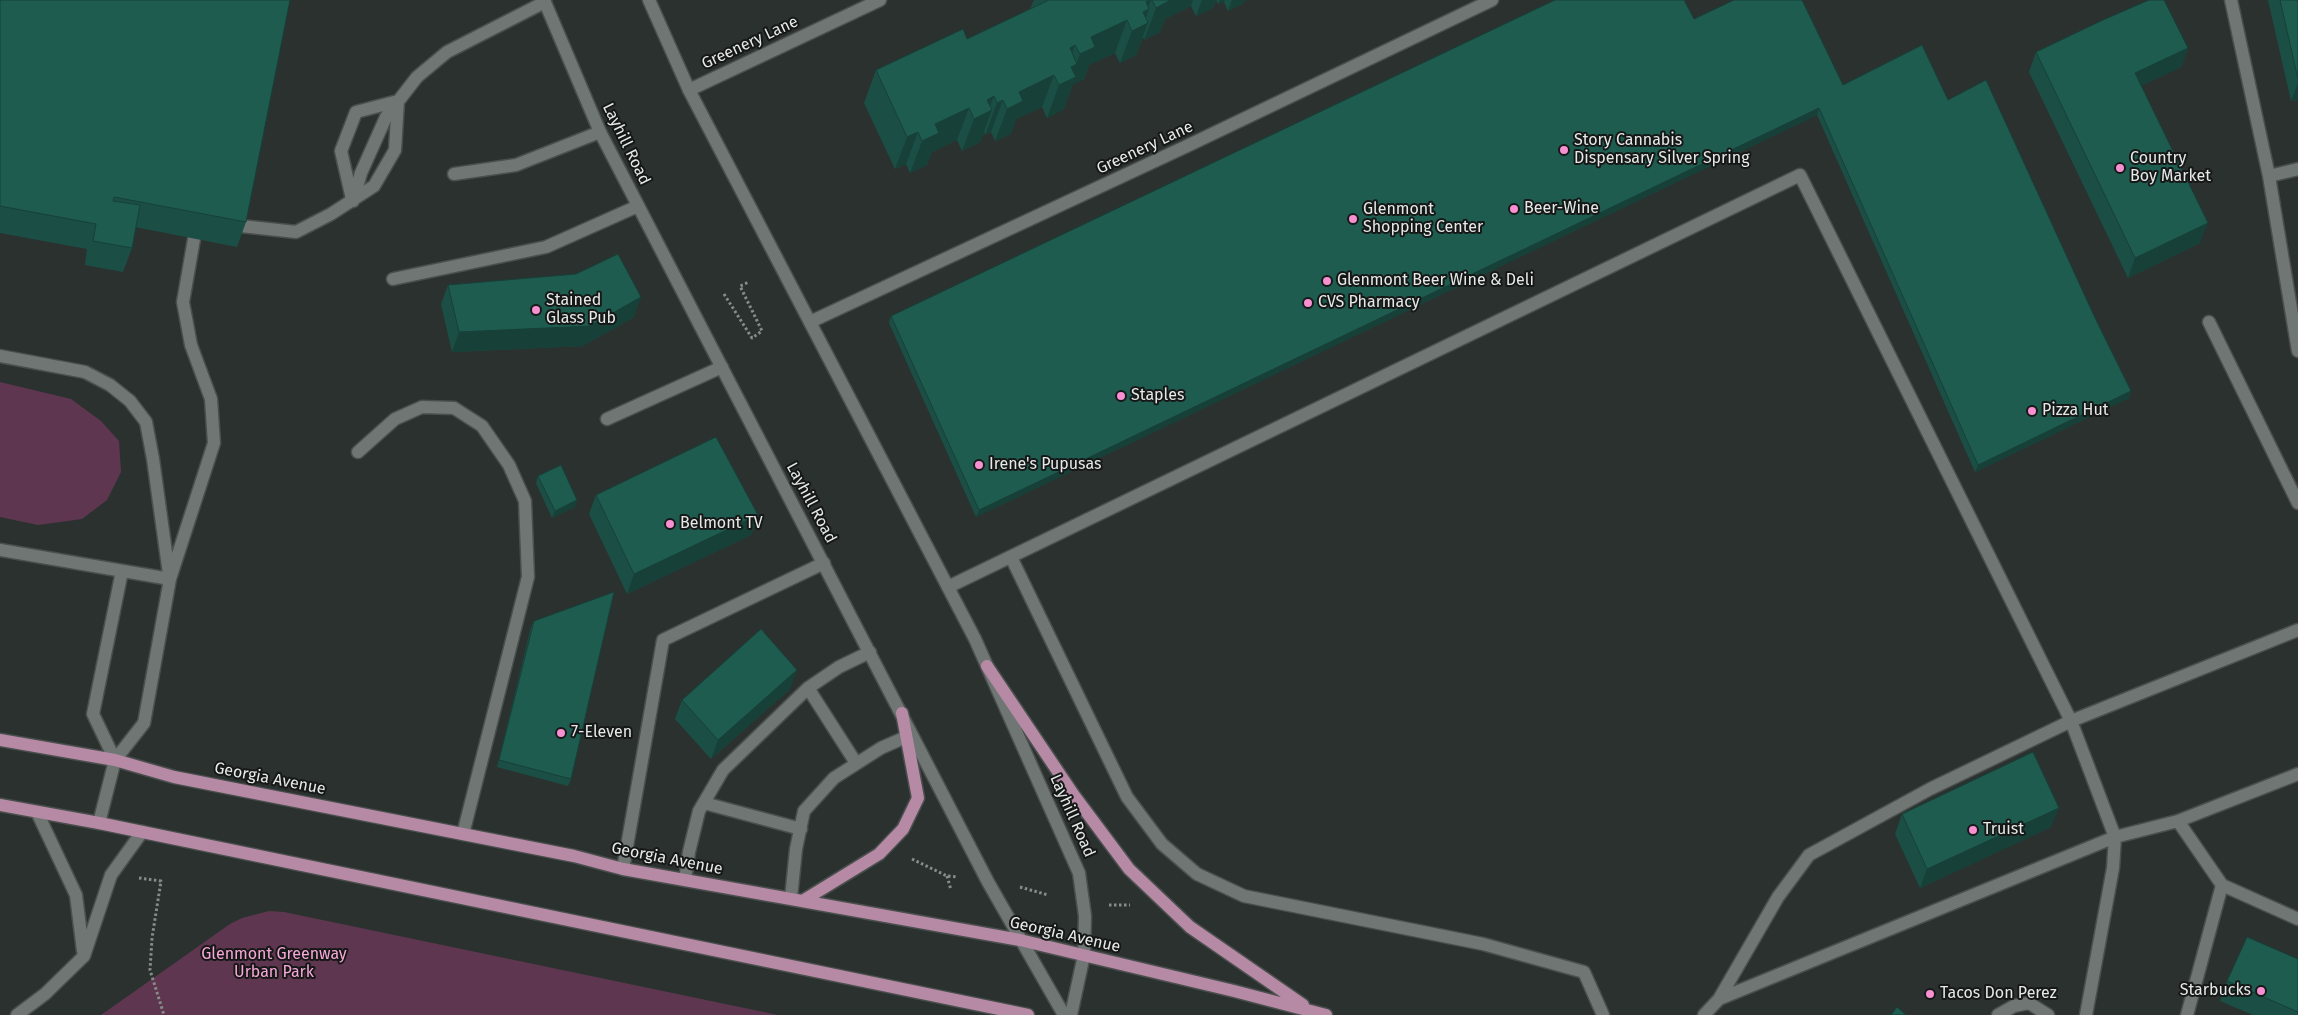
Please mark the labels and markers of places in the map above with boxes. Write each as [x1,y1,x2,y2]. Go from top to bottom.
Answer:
place label: Story Cannabis Dispensary Silver Spring [1574,131,1750,169]
marker: Story Cannabis Dispensary Silver Spring [1558,144,1570,156]
place label: Country Boy Market [2130,149,2211,187]
marker: Country Boy Market [2114,162,2126,174]
place label: Beer-Wine [1524,199,1599,219]
place label: Glenmont Shopping Center [1363,200,1483,238]
marker: Beer-Wine [1508,203,1520,215]
marker: Glenmont Shopping Center [1347,213,1359,225]
place label: Glenmont Beer Wine & Deli [1337,271,1534,291]
marker: Glenmont Beer Wine & Deli [1321,275,1333,287]
place label: Stained Glass Pub [546,291,616,329]
place label: CVS Pharmacy [1318,293,1420,313]
marker: CVS Pharmacy [1302,297,1314,309]
marker: Stained Glass Pub [530,304,542,316]
place label: Staples [1131,386,1184,406]
marker: Staples [1115,390,1127,402]
place label: Pizza Hut [2042,401,2108,421]
marker: Pizza Hut [2026,405,2038,417]
place label: Irene's Pupusas [989,455,1101,475]
marker: Irene's Pupusas [973,459,985,471]
place label: Belmont TV [680,514,763,534]
marker: Belmont TV [664,518,676,530]
place label: 7-Eleven [571,723,632,743]
marker: 7-Eleven [555,727,567,739]
place label: Truist [1983,820,2024,840]
marker: Truist [1967,824,1979,836]
place label: Starbucks [2180,981,2251,1001]
place label: Tacos Don Perez [1940,984,2057,1004]
marker: Starbucks [2255,985,2267,997]
marker: Tacos Don Perez [1924,988,1936,1000]

